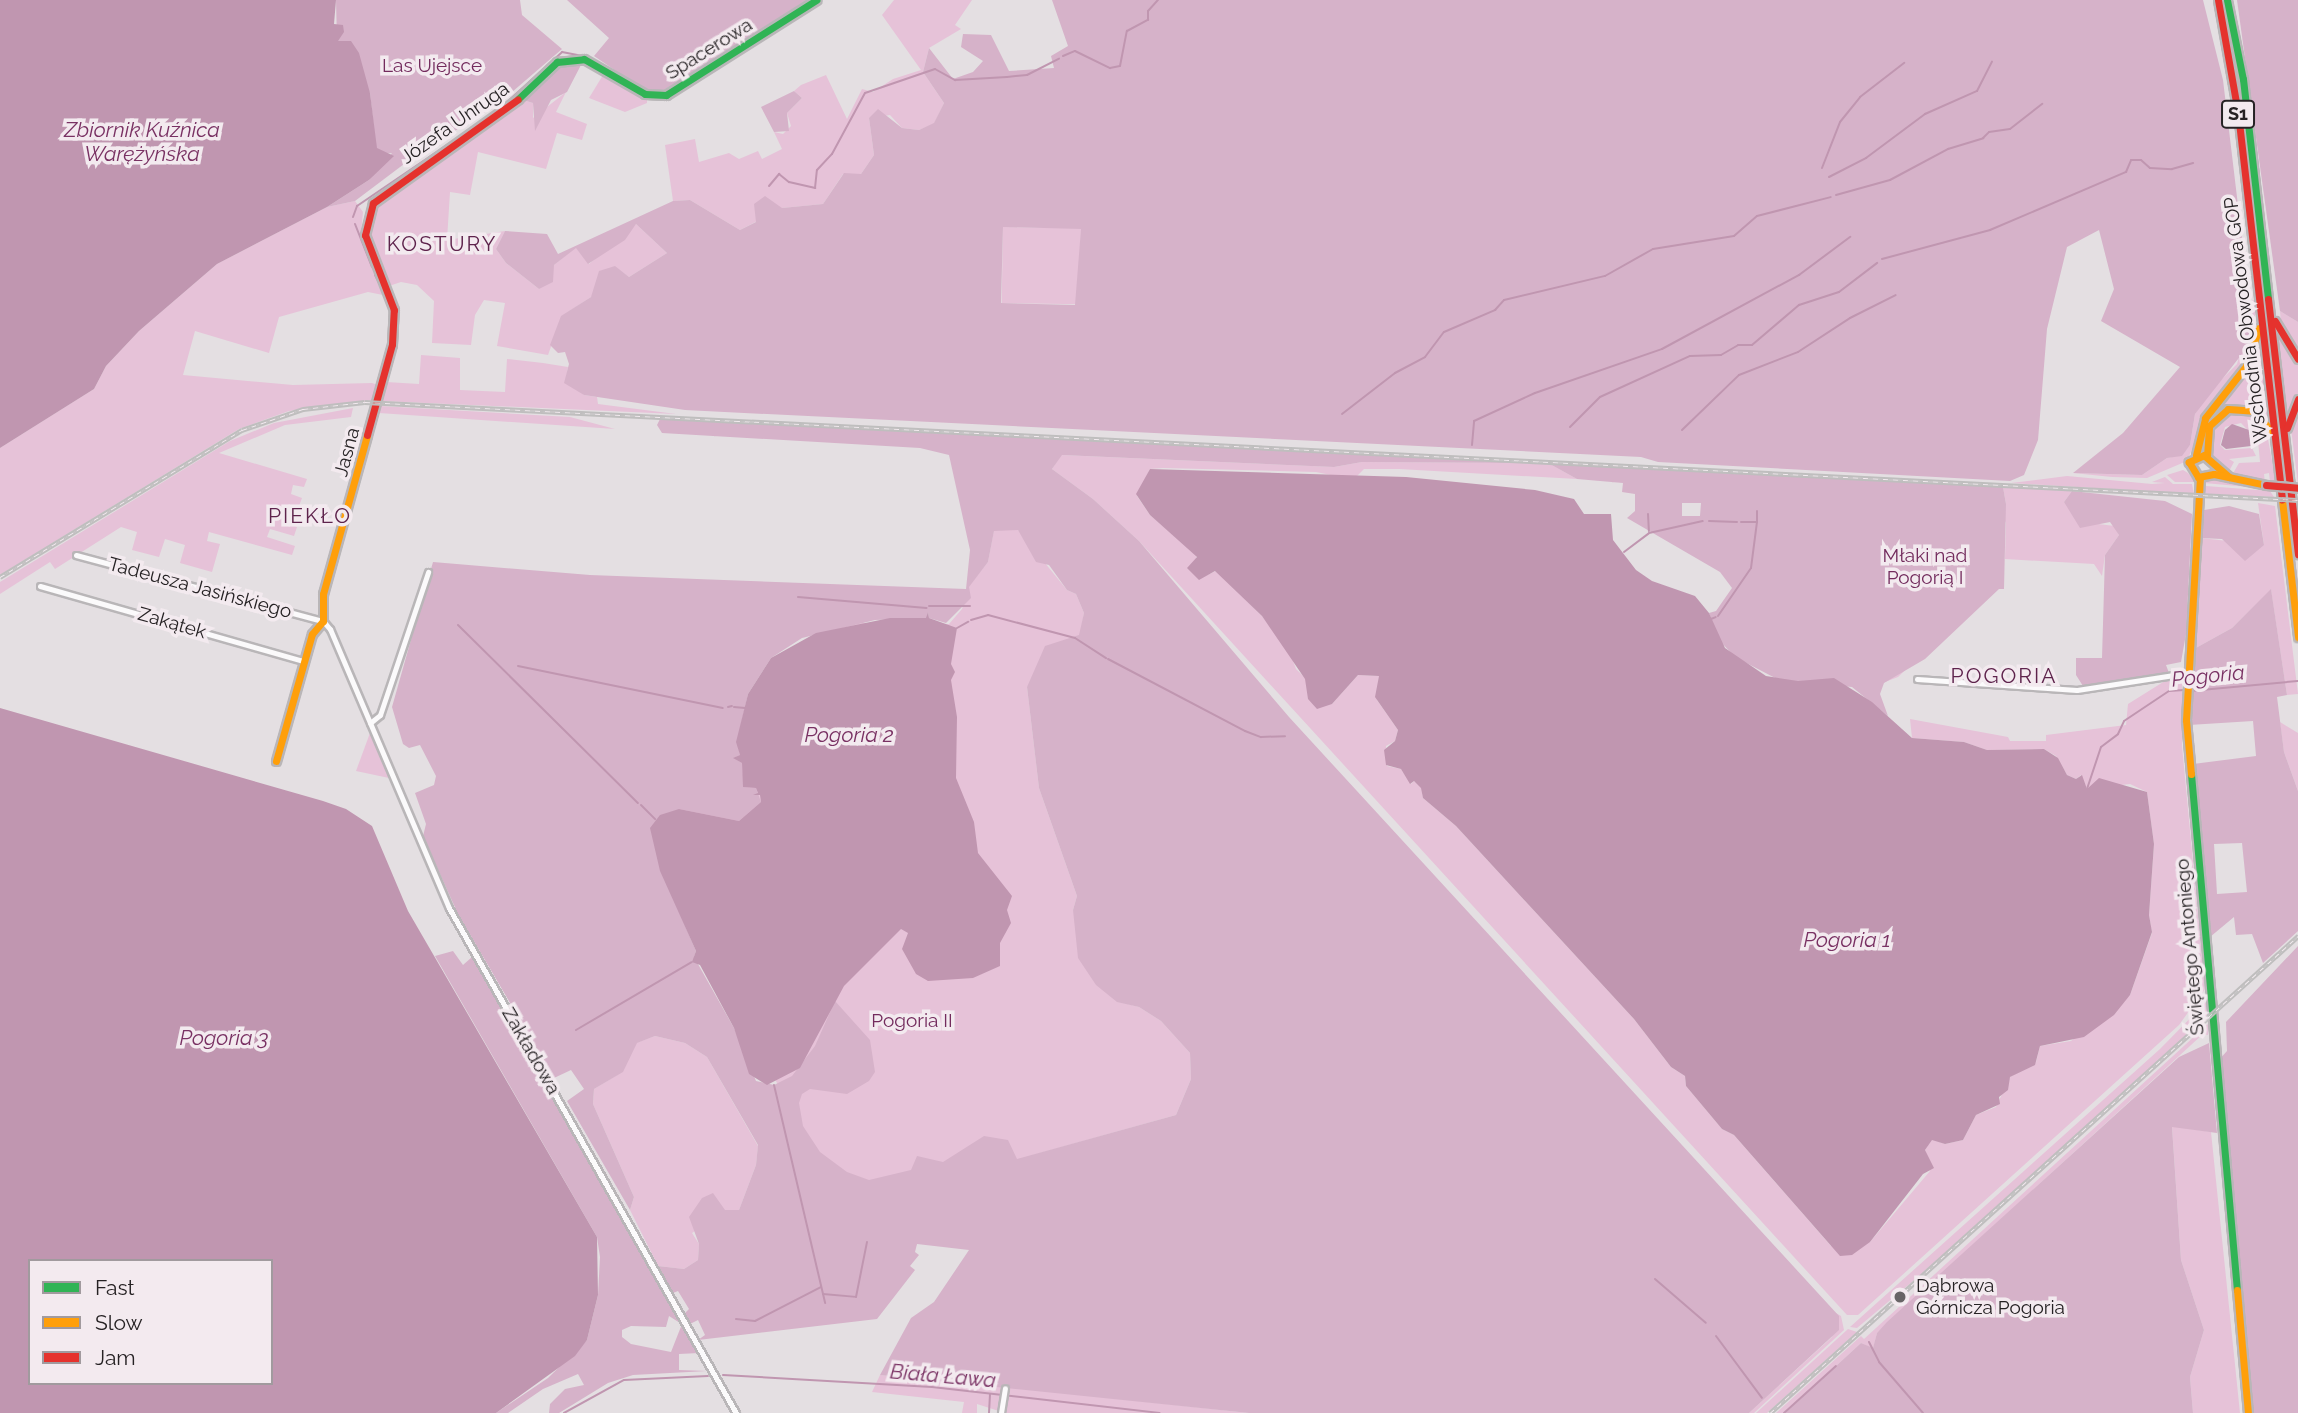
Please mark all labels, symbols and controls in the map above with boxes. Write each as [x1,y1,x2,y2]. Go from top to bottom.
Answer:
street label: Spacerowa [661,13,757,85]
park label: Las Ujejsce [382,55,482,77]
street label: Józefa Unruga [396,77,514,169]
road number: S1 [2220,100,2256,128]
water label: Zbiornik Kuźnica Warężyńska [64,117,220,167]
street label: Wschodnia Obwodowa GOP [2220,196,2272,444]
district label: KOSTURY [388,231,496,257]
street label: Jasna [330,425,364,479]
district label: PIEKŁO [269,503,351,529]
park label: Młaki nad Pogorią I [1883,545,1967,589]
street label: Tadeusza Jasińskiego [106,552,294,624]
street label: Zakątek [135,602,209,644]
water label: Pogoria [2170,660,2246,692]
district label: POGORIA [1951,663,2057,689]
water label: Pogoria 2 [804,722,894,748]
street label: Świętego Antoniego [2171,857,2209,1037]
water label: Pogoria 1 [1803,927,1891,953]
street label: Zakładowa [497,1003,565,1099]
park label: Pogoria II [871,1010,953,1032]
water label: Pogoria 3 [179,1025,269,1051]
legend [28,1259,273,1385]
text: Fast [95,1275,135,1300]
place label: Dąbrowa Górnicza Pogoria [1916,1275,2065,1319]
marker: Dąbrowa Górnicza Pogoria [1890,1287,1910,1307]
text: Slow [95,1310,143,1335]
text: Jam [95,1345,136,1370]
water label: Biała Ława [889,1359,997,1393]

